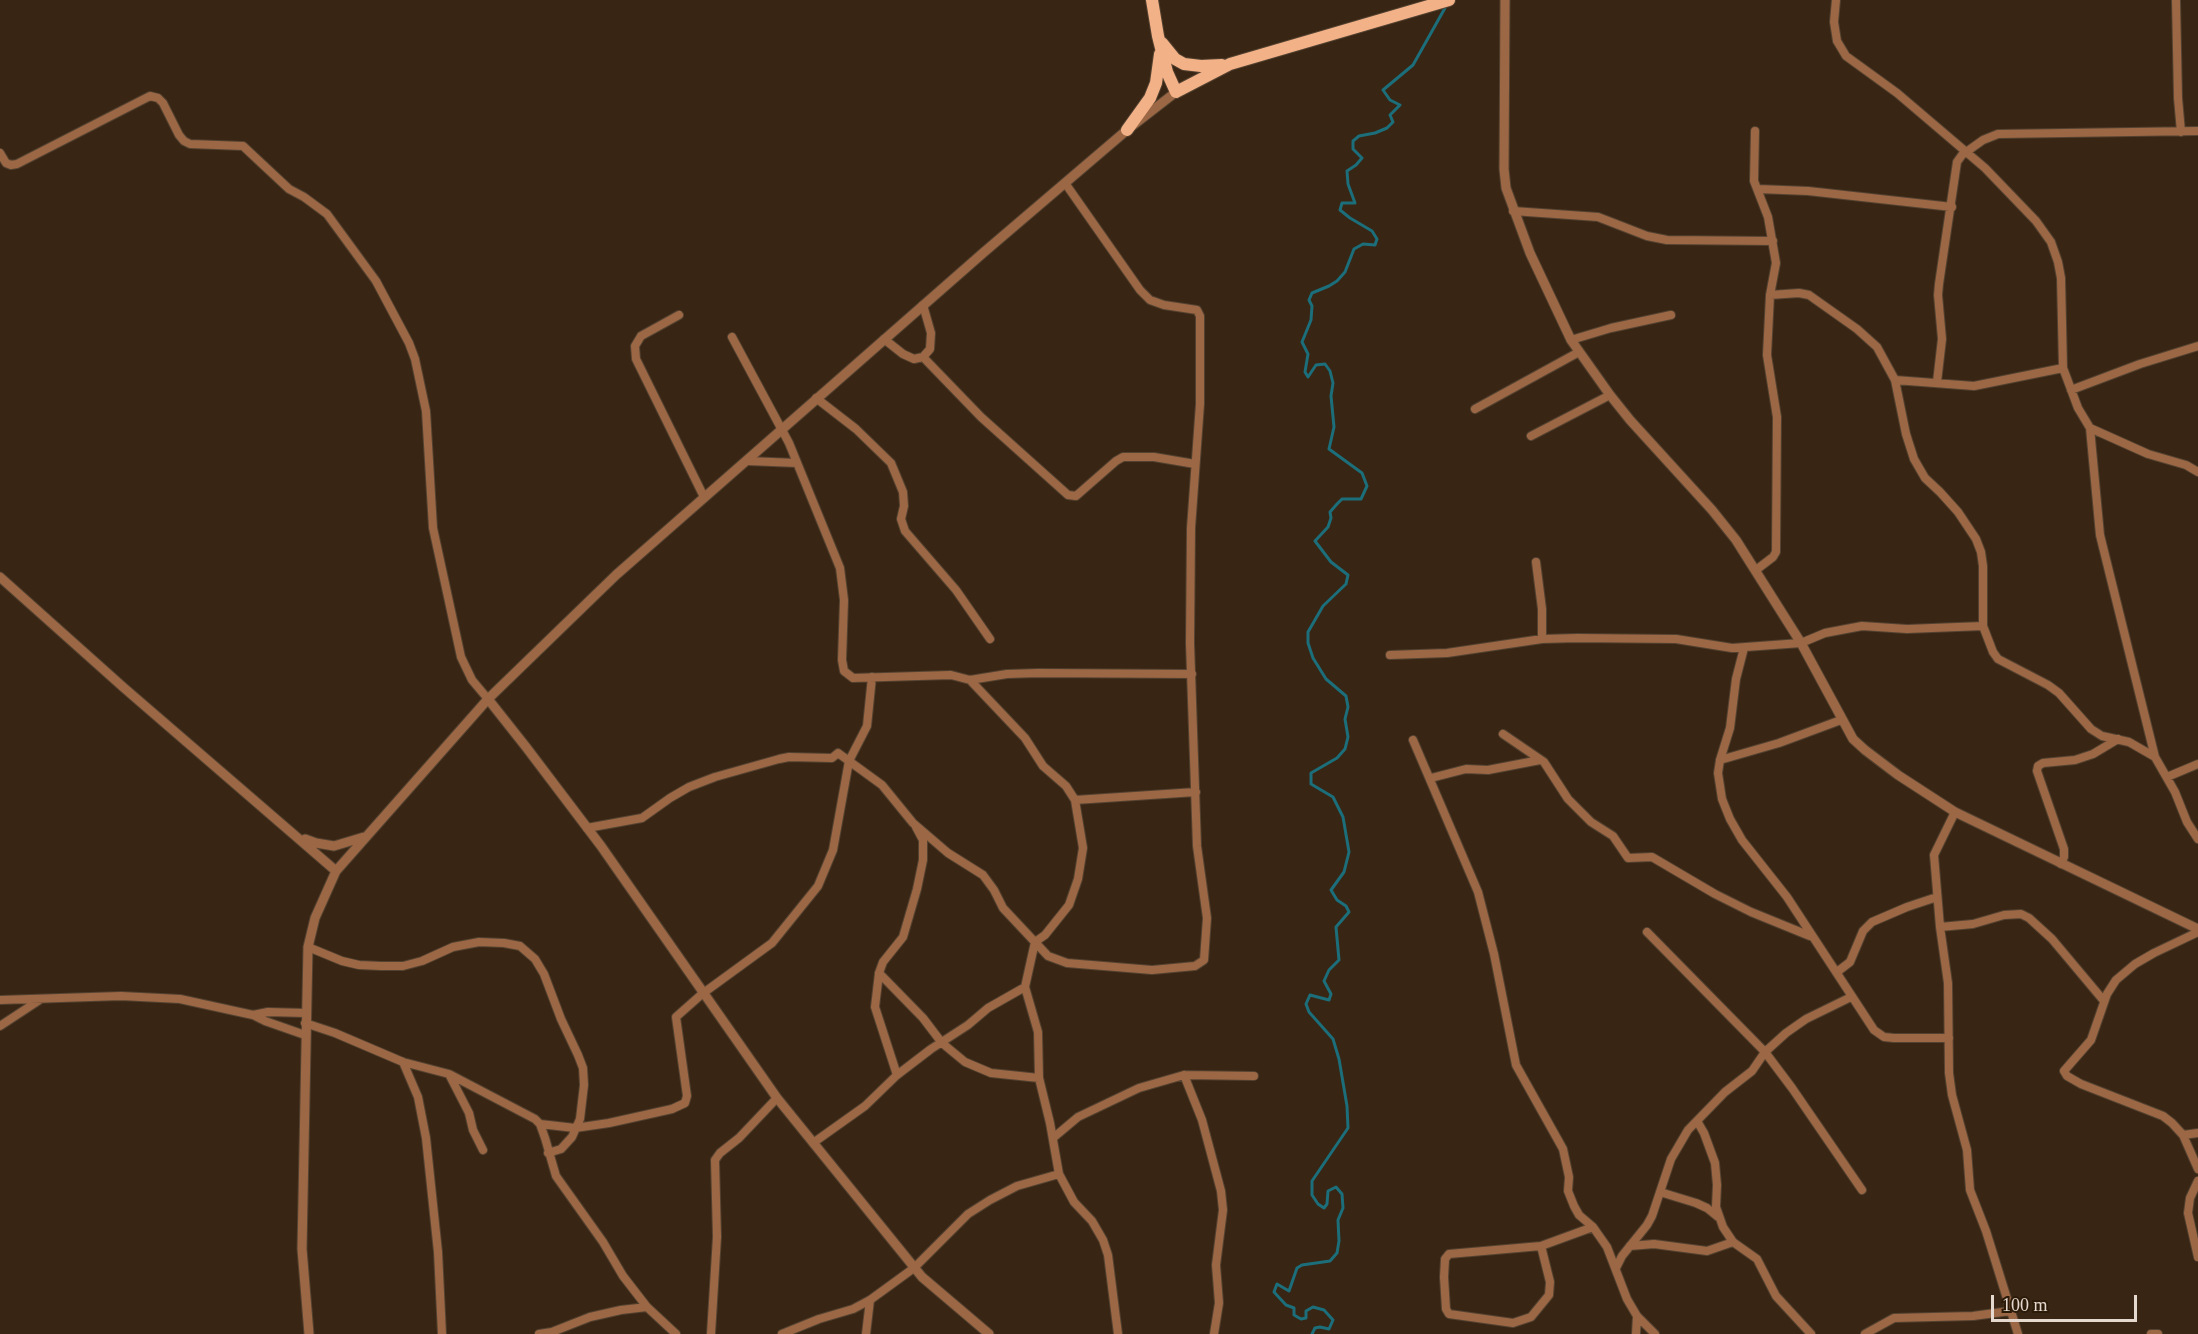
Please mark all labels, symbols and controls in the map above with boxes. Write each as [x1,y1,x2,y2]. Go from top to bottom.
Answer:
scale bar [1994,1283,2140,1321]
text: 100 m [2002,1295,2048,1315]

